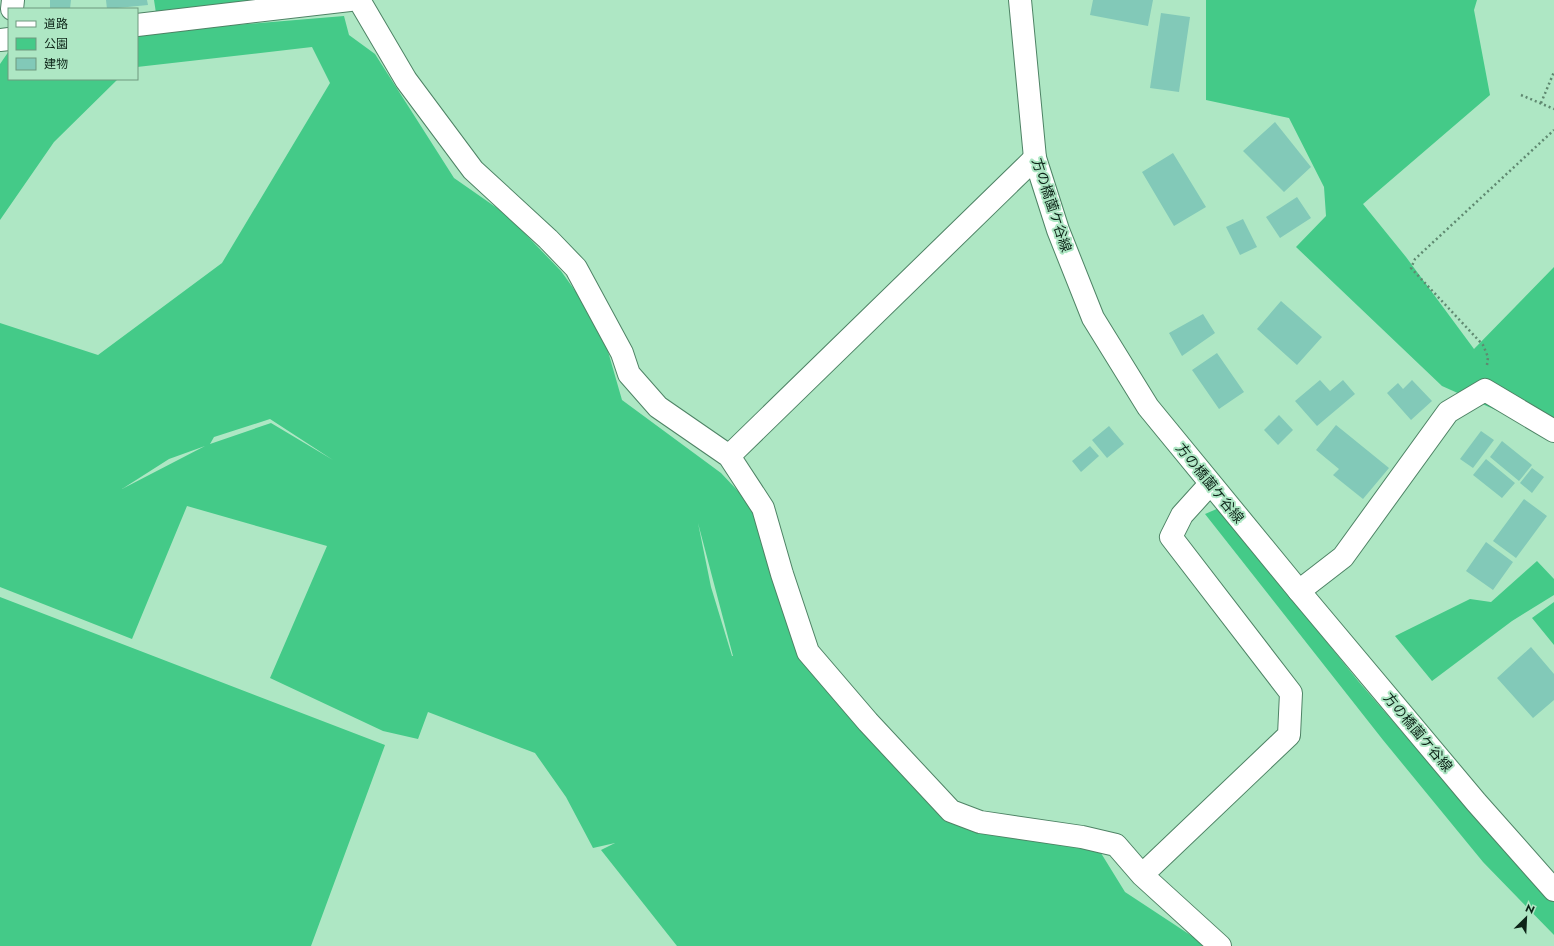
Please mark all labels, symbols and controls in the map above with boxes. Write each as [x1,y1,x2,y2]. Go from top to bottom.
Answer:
legend [8,8,138,80]
text: 道路 [44,15,68,33]
text: 公園 [44,35,68,53]
text: 建物 [44,55,68,73]
street label: 方の橋薗ケ谷線 [1027,155,1077,255]
street label: 方の橋薗ケ谷線 [1171,439,1249,527]
street label: 方の橋薗ケ谷線 [1379,688,1457,776]
north arrow [1506,898,1546,938]
text: N [1523,900,1537,918]

